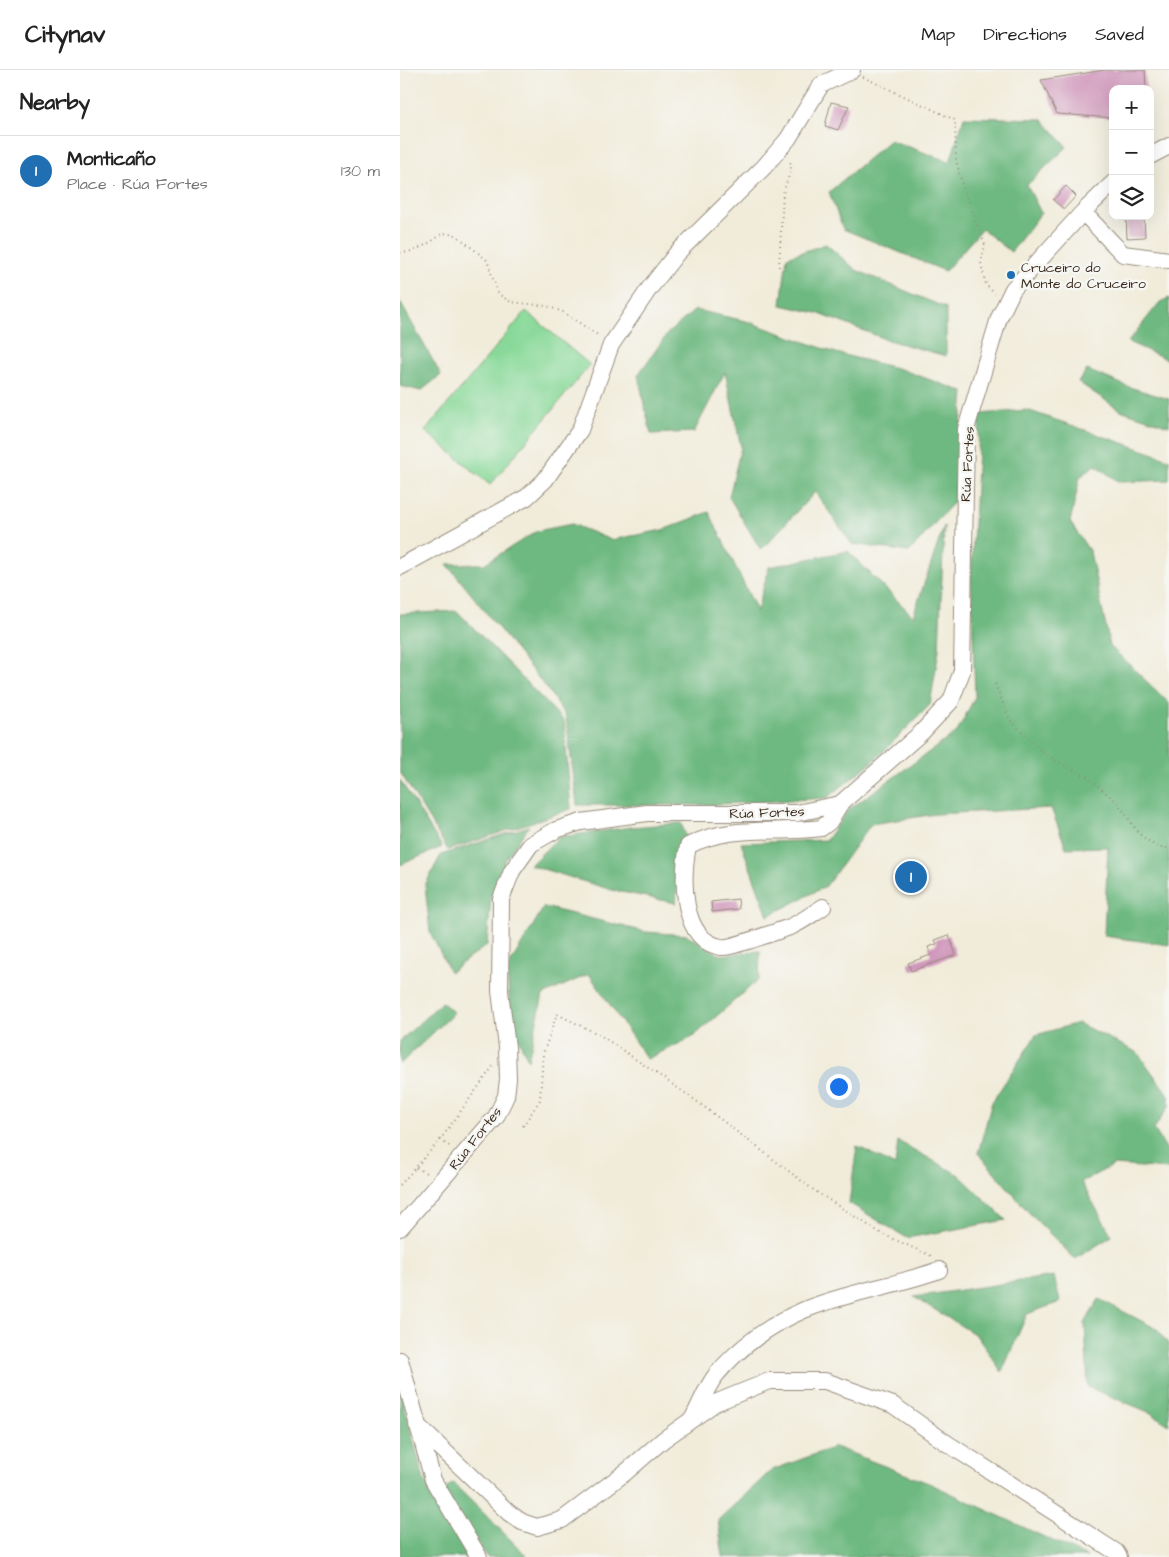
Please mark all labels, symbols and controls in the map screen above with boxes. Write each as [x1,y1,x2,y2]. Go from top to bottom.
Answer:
text: Citynav [25,18,105,52]
text: Map [921,22,955,47]
text: Directions [983,22,1067,47]
text: Saved [1095,22,1144,47]
map controls [1109,85,1154,220]
button: + [1109,85,1154,130]
text: Nearby [20,88,90,117]
button: − [1109,130,1154,175]
text: Monticaño [67,146,155,173]
text: 1 [35,160,37,182]
text: 130 m [341,160,380,182]
text: Place · Rúa Fortes [67,173,208,195]
button: layers [1109,175,1154,220]
place label: Cruceiro do Monte do Cruceiro [1021,258,1146,294]
marker: Cruceiro do Monte do Cruceiro [1005,269,1017,281]
street label: Rúa Fortes [956,426,980,502]
street label: Rúa Fortes [729,802,805,824]
pin: 1 [895,858,927,896]
your location [826,1074,852,1100]
street label: Rúa Fortes [445,1103,507,1174]

